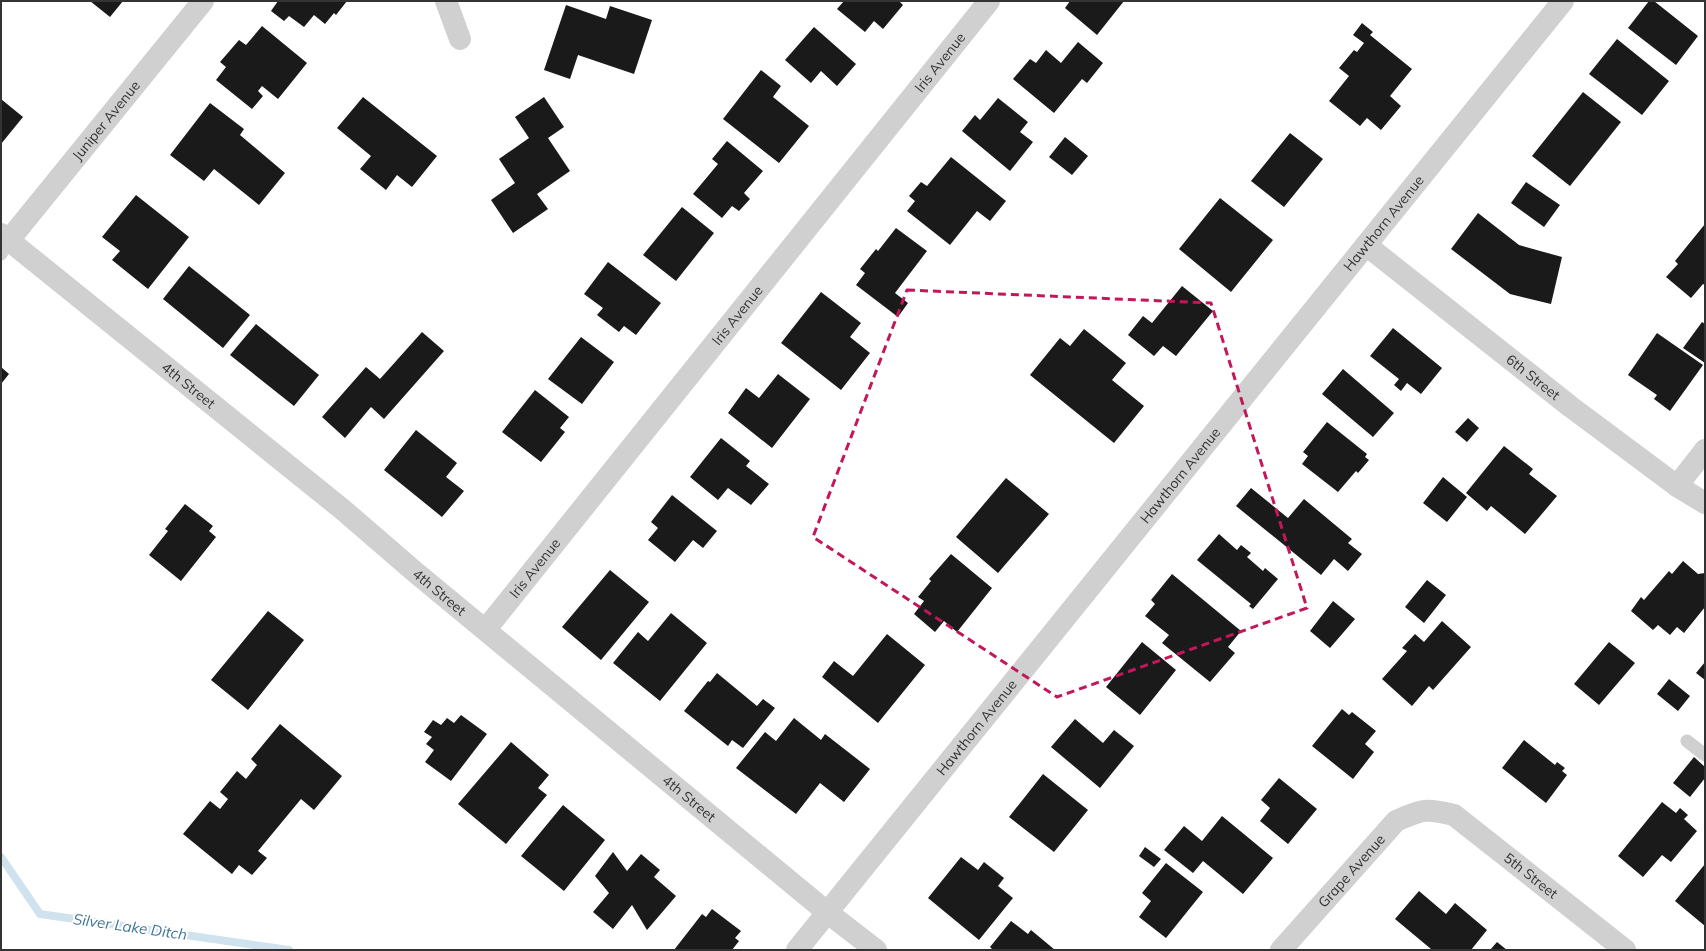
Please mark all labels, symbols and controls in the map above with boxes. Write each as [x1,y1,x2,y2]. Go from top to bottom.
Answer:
street label: Iris Avenue [910,29,969,96]
street label: Juniper Avenue [68,77,144,164]
street label: Hawthorn Avenue [1339,172,1428,275]
street label: Iris Avenue [708,282,767,349]
street label: 6th Street [1502,350,1564,404]
street label: 4th Street [158,358,219,412]
street label: Hawthorn Avenue [1136,424,1224,527]
street label: Iris Avenue [505,535,564,602]
street label: 4th Street [409,565,470,619]
street label: Hawthorn Avenue [932,676,1021,779]
street label: 4th Street [659,771,720,826]
street label: Grape Avenue [1314,830,1389,911]
street label: 5th Street [1500,849,1562,903]
water label: Silver Lake Ditch [72,909,188,944]

